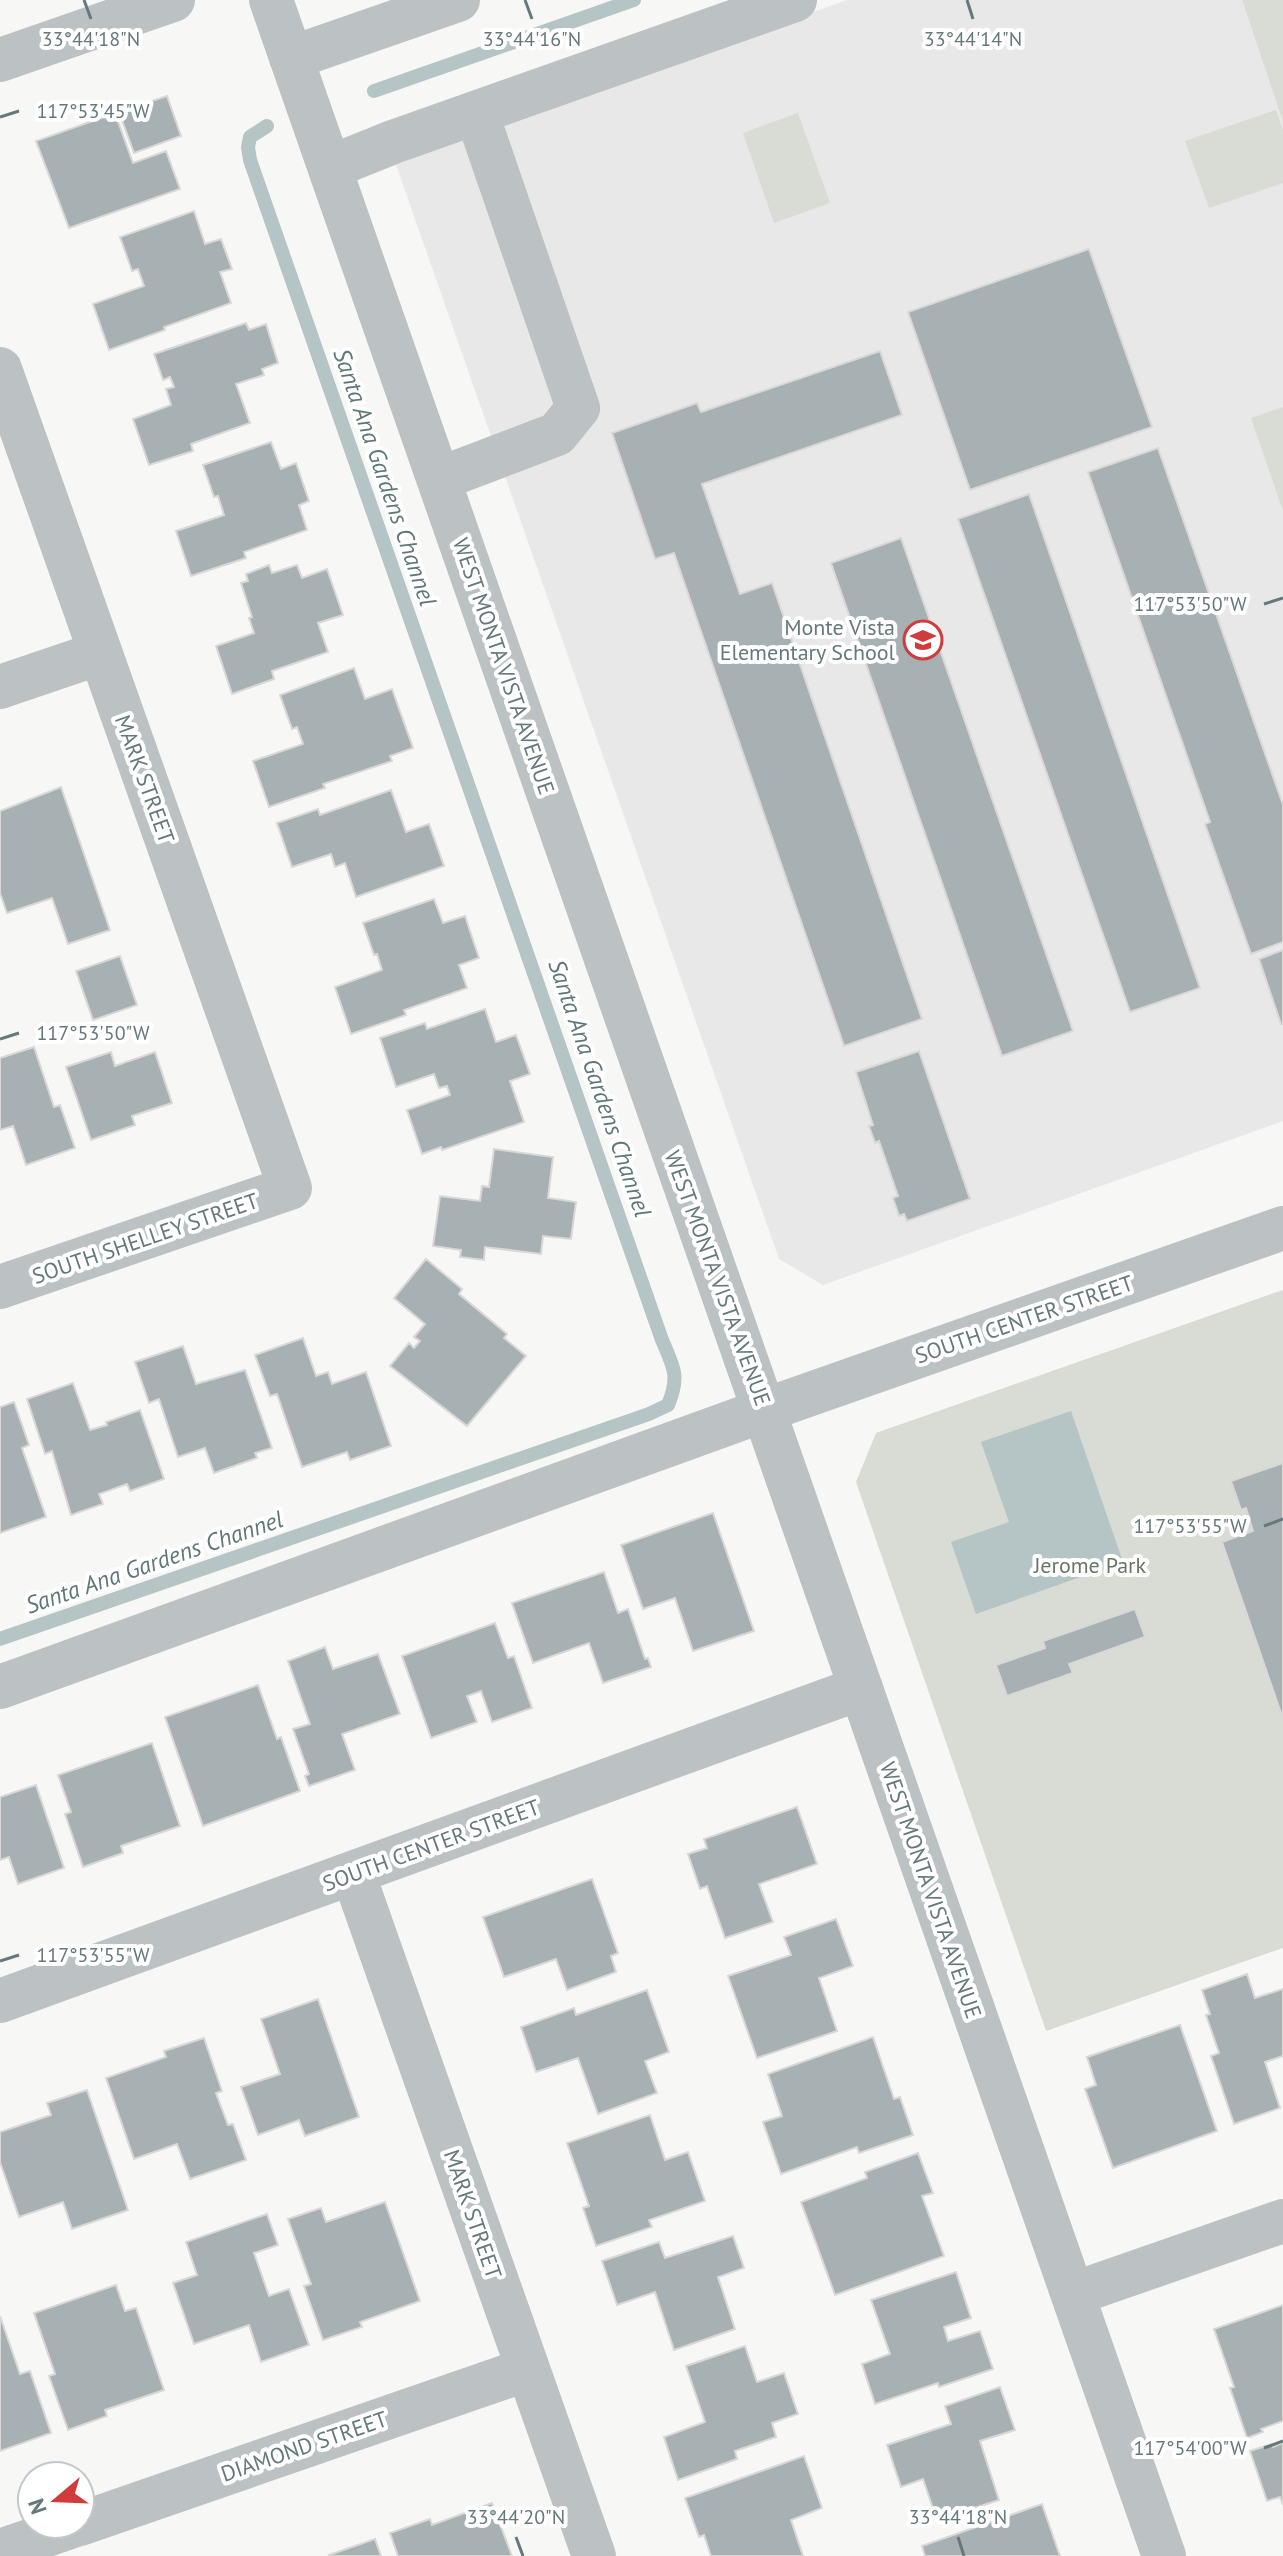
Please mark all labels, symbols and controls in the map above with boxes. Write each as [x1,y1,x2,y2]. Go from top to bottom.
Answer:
text: 33°44'18"N [42,26,140,52]
text: 33°44'16"N [483,26,581,52]
text: 33°44'14"N [924,26,1022,52]
text: 117°53'45"W [36,98,150,124]
water label: Santa Ana Gardens Channel [326,344,444,610]
street label: WEST MONTA VISTA AVENUE [447,534,561,798]
text: 117°53'50"W [1133,591,1247,617]
place label: Monte Vista Elementary School [720,613,896,666]
school or university icon: Monte Vista Elementary School [902,619,944,661]
street label: MARK STREET [109,711,181,847]
water label: Santa Ana Gardens Channel [541,955,659,1221]
text: 117°53'50"W [36,1020,150,1046]
street label: WEST MONTA VISTA AVENUE [659,1147,777,1409]
street label: SOUTH SHELLEY STREET [28,1186,262,1290]
street label: SOUTH CENTER STREET [911,1269,1137,1369]
water label: Santa Ana Gardens Channel [21,1503,287,1621]
text: 117°53'55"W [1133,1513,1247,1539]
park label: Jerome Park [1033,1551,1147,1579]
street label: WEST MONTA VISTA AVENUE [874,1758,988,2022]
street label: SOUTH CENTER STREET [319,1793,543,1897]
text: 117°53'55"W [36,1942,150,1968]
street label: MARK STREET [438,2146,508,2282]
street label: DIAMOND STREET [217,2404,391,2488]
text: 117°54'00"W [1133,2435,1247,2461]
north arrow [16,2460,96,2540]
text: N [21,2495,53,2518]
text: 33°44'20"N [467,2504,565,2530]
text: 33°44'18"N [909,2504,1007,2530]

